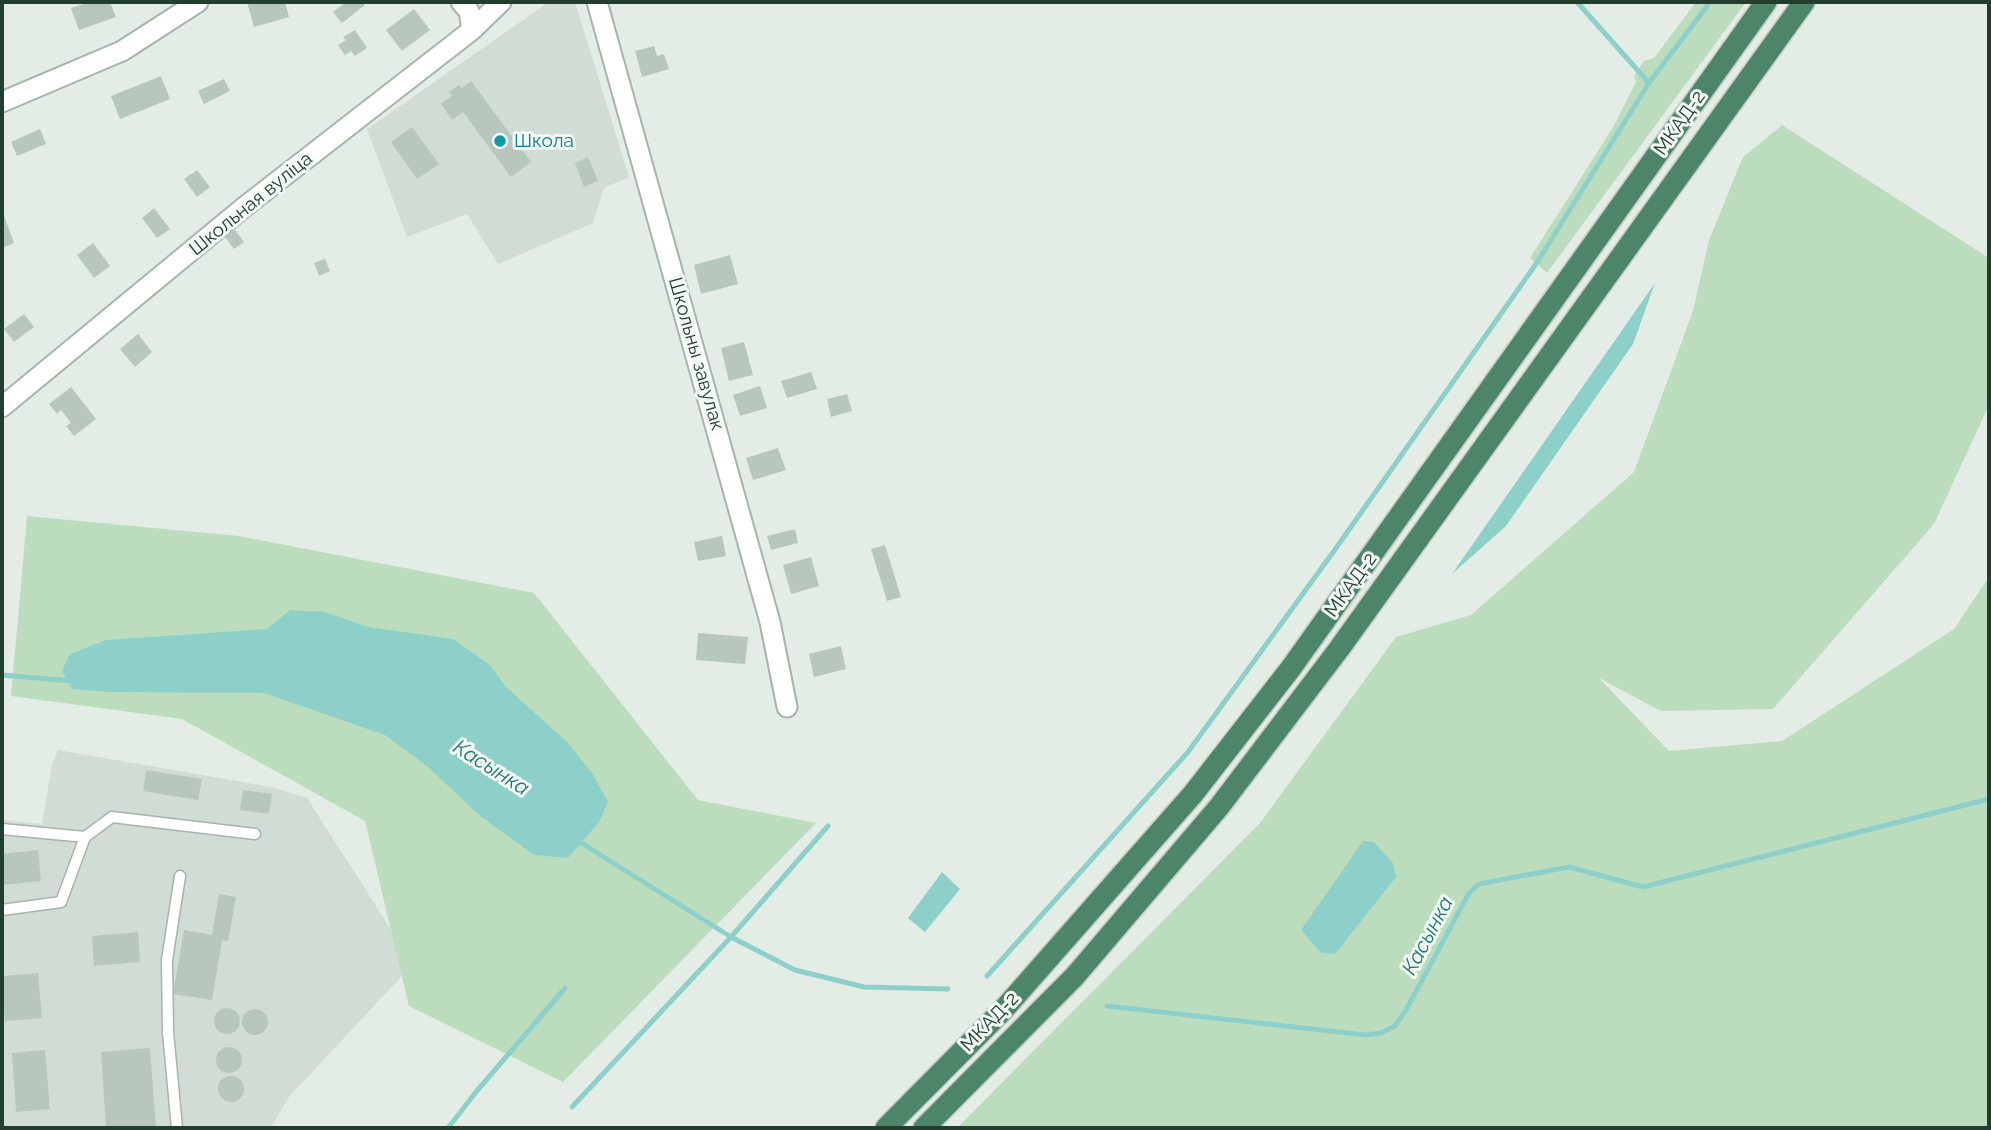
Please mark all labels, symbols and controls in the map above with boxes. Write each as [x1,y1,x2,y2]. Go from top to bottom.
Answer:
street label: МКАД-2 [1650,86,1710,160]
place label: Школа [514,130,574,152]
marker: Школа [492,133,508,149]
street label: Школьная вуліца [185,147,317,261]
street label: Школьны завулак [663,275,729,433]
street label: МКАД-2 [1320,549,1382,621]
water label: Касынка [448,735,534,801]
water label: Касынка [1397,893,1459,979]
street label: МКАД-2 [956,988,1024,1056]

